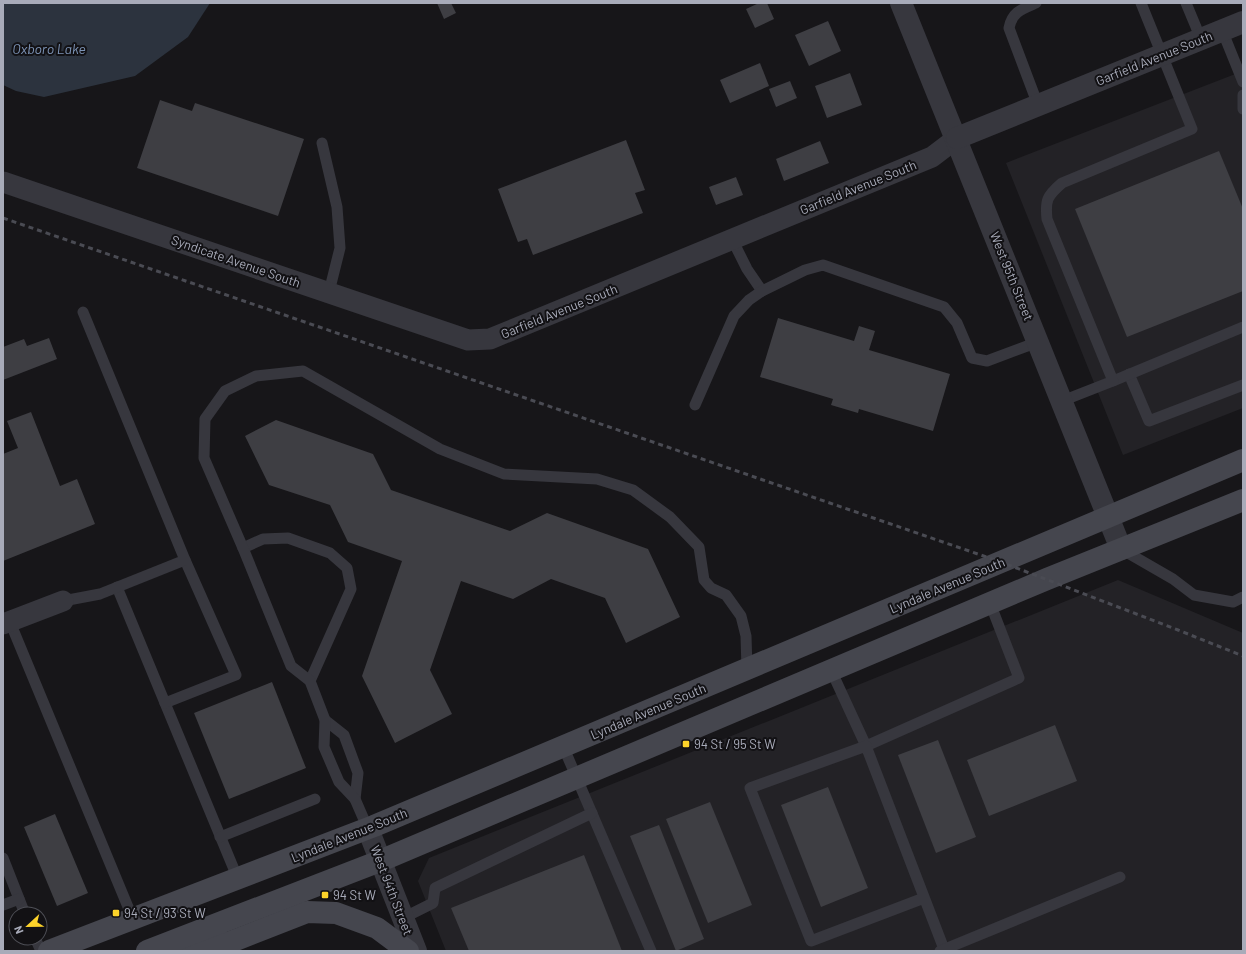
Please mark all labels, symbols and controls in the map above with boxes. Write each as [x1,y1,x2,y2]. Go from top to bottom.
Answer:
street label: Garfield Avenue South [1093,27,1215,89]
water label: Oxboro Lake [12,40,86,57]
street label: Garfield Avenue South [797,156,919,218]
street label: West 95th Street [987,229,1037,323]
street label: Syndicate Avenue South [169,231,303,291]
street label: Garfield Avenue South [498,280,620,342]
street label: Lyndale Avenue South [887,553,1007,617]
street label: Lyndale Avenue South [588,679,708,743]
place label: 94 St / 95 St W [694,736,776,752]
marker: 94 St / 95 St W [681,739,691,749]
street label: Lyndale Avenue South [289,804,409,866]
street label: West 94th Street [368,843,416,937]
place label: 94 St W [333,887,376,903]
marker: 94 St W [320,890,330,900]
place label: 94 St / 93 St W [124,905,206,921]
north arrow [8,906,48,946]
marker: 94 St / 93 St W [111,908,121,918]
text: N [11,924,26,936]

